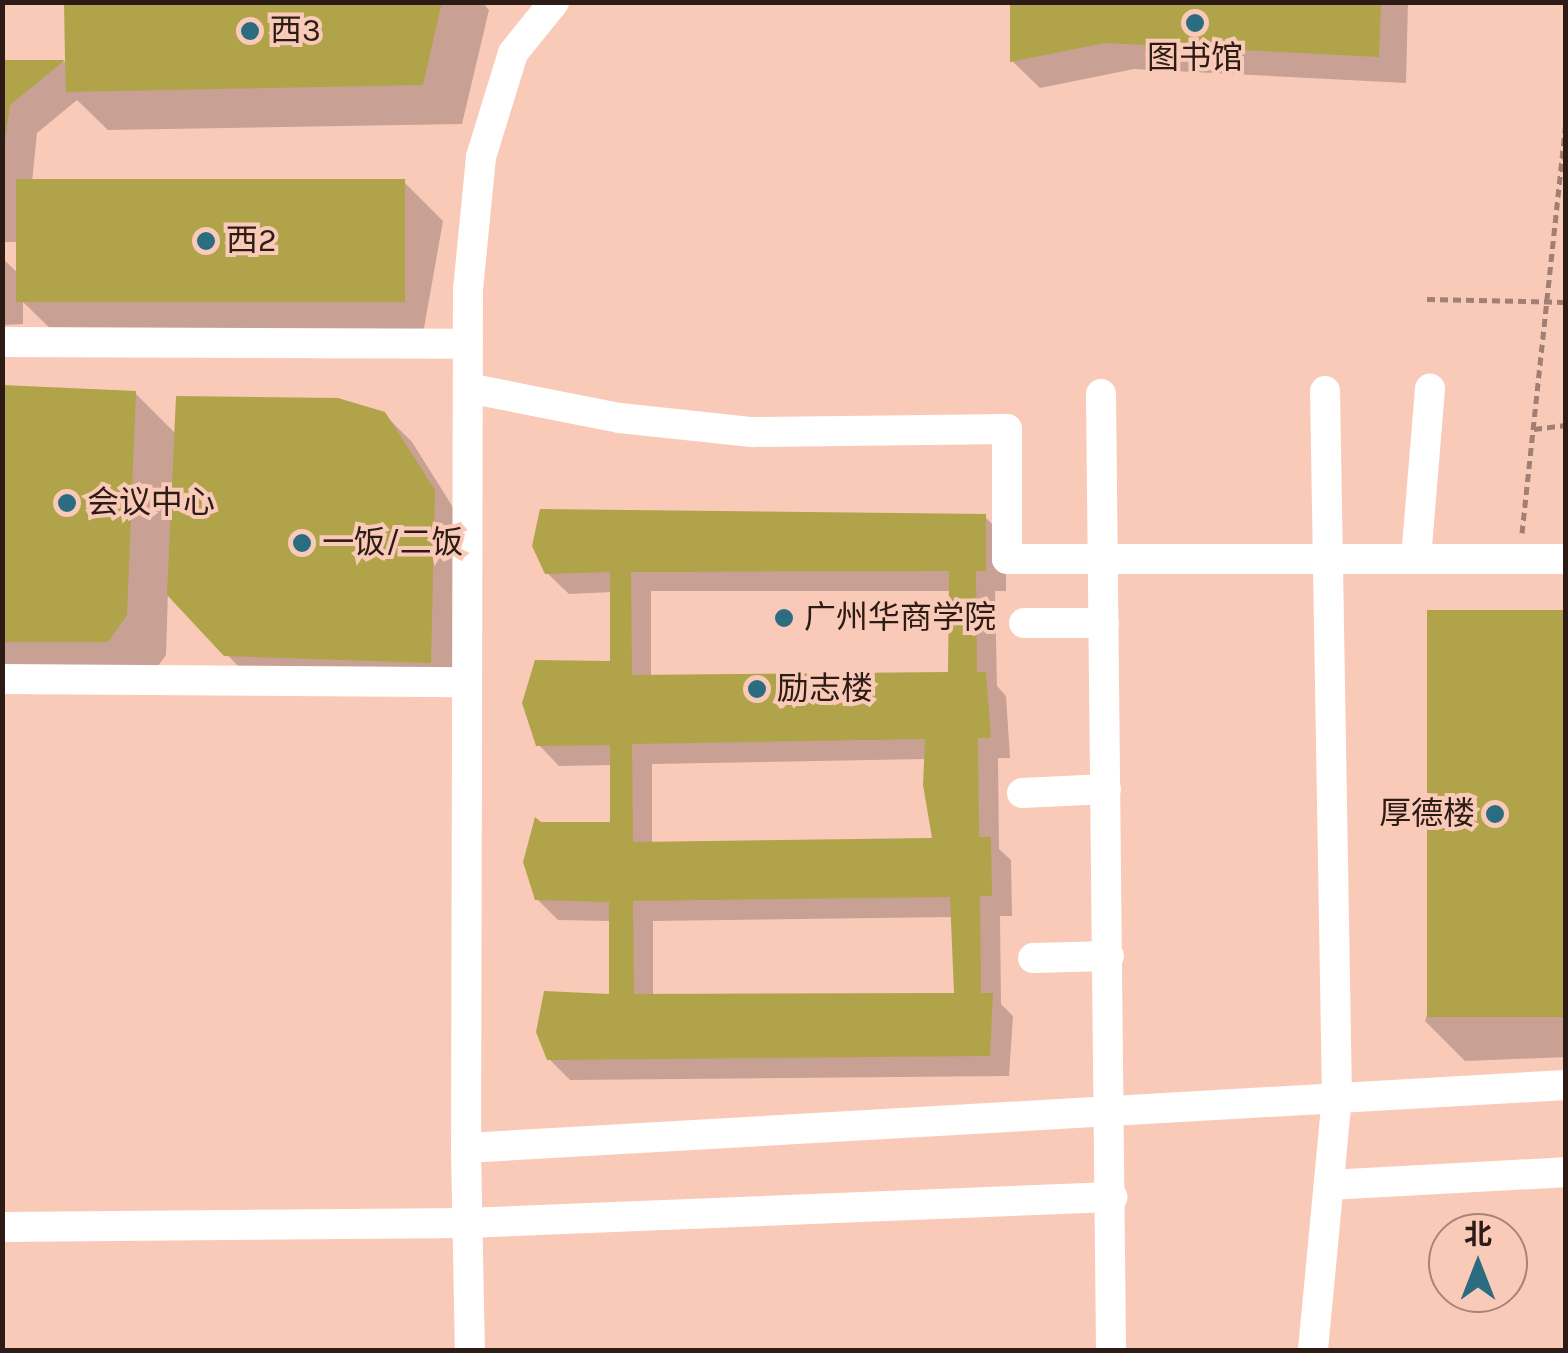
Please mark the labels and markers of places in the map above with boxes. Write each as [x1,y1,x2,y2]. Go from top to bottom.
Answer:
place label: 西3 [270,12,321,50]
marker: 图书馆 [1184,12,1206,34]
marker: 西3 [239,20,261,42]
place label: 图书馆 [1147,39,1243,77]
place label: 西2 [226,222,277,260]
marker: 西2 [195,230,217,252]
place label: 会议中心 [87,484,215,522]
marker: 会议中心 [56,492,78,514]
place label: 一饭/二饭 [322,524,464,562]
marker: 一饭/二饭 [291,532,313,554]
place label: 广州华商学院 [804,599,996,637]
marker: 广州华商学院 [773,607,795,629]
place label: 励志楼 [777,670,873,708]
marker: 励志楼 [746,678,768,700]
place label: 厚德楼 [1379,795,1475,833]
marker: 厚德楼 [1484,803,1506,825]

